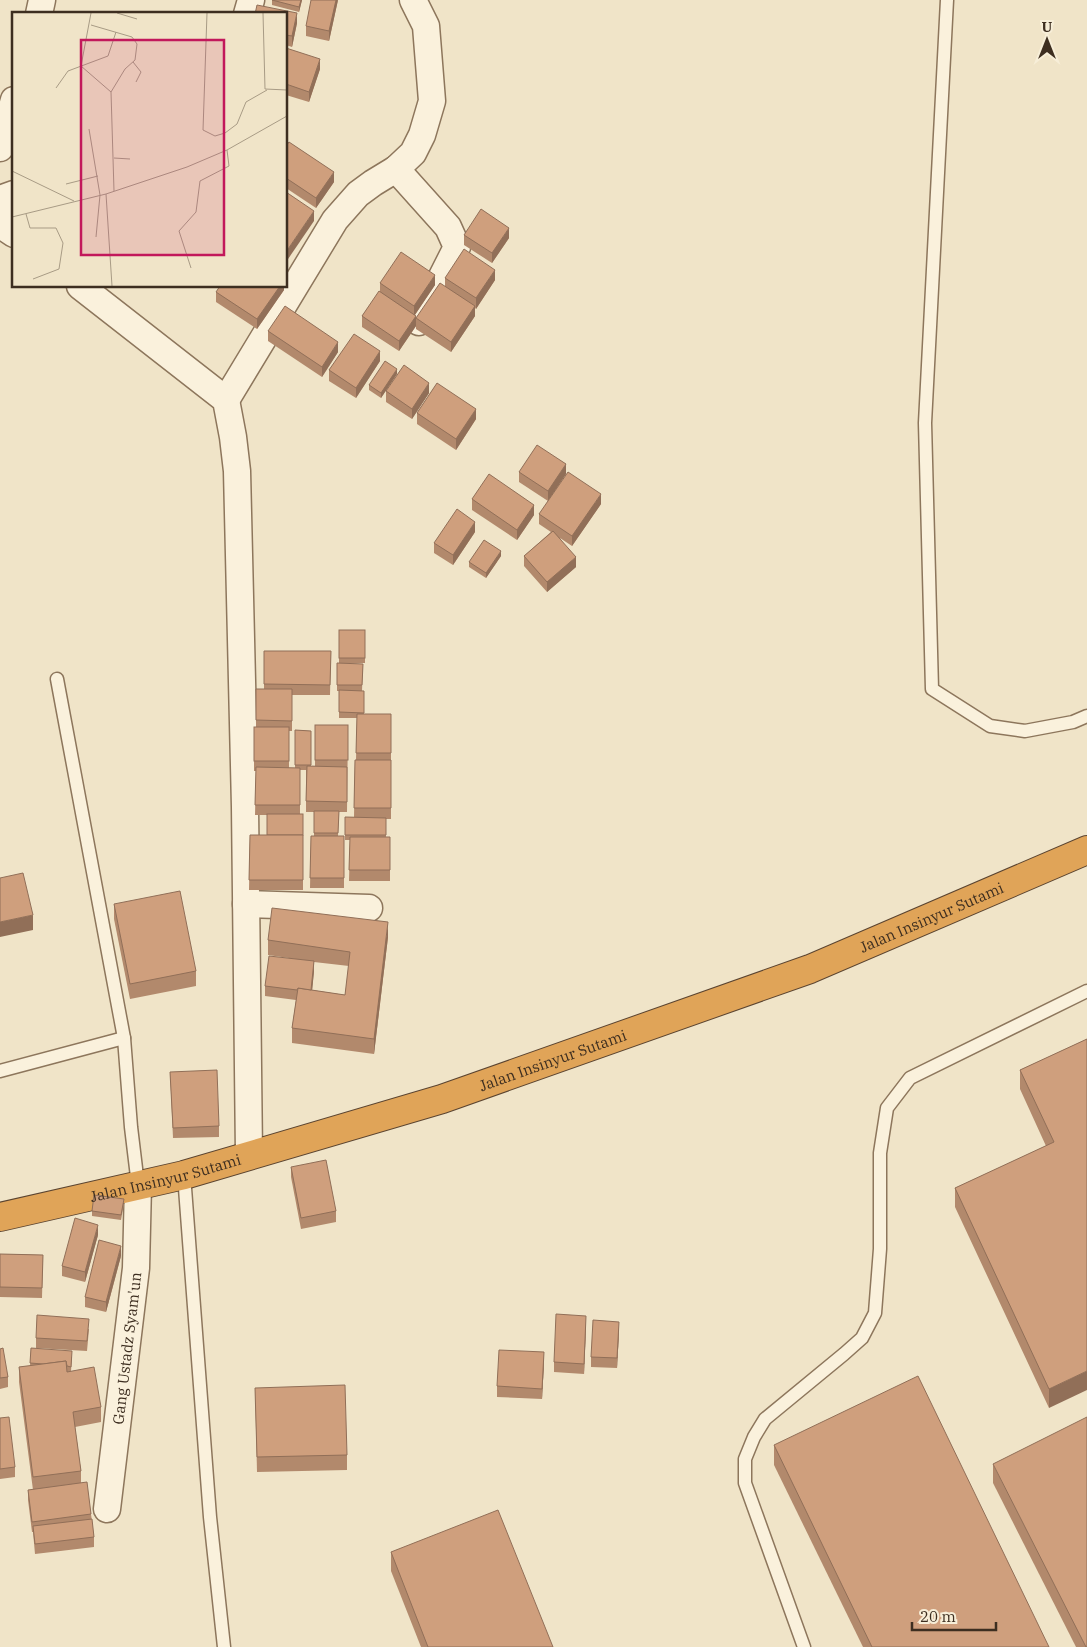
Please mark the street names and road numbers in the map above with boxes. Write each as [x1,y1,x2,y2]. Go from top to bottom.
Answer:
street label: Jalan Insinyur Sutami [856,877,1007,956]
street label: Jalan Insinyur Sutami [476,1025,629,1095]
street label: Jalan Insinyur Sutami [88,1149,243,1206]
street label: Gang Ustadz Syam'un [108,1270,145,1425]

